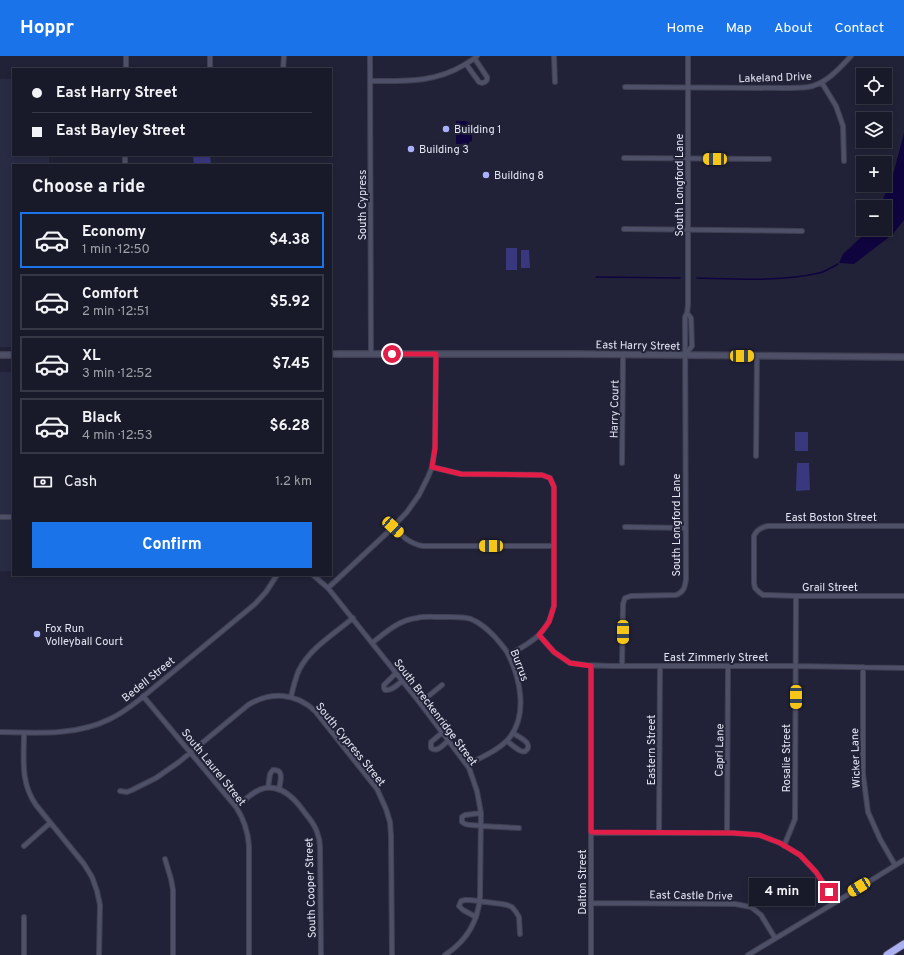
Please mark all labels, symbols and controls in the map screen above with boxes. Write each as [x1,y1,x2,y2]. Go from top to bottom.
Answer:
text: Hoppr [20,16,74,40]
text: Home [667,20,704,37]
text: Map [726,20,752,37]
text: About [774,20,813,37]
text: Contact [835,20,884,37]
map controls [856,68,892,236]
button: locate [856,68,892,104]
street label: Lakeland Drive [738,70,812,86]
text: East Harry Street [56,84,177,103]
button: layers [856,112,892,148]
text: East Bayley Street [56,122,185,141]
place label: Building 1 [454,123,501,137]
marker: Building 1 [441,124,451,134]
street label: South Longford Lane [673,134,687,236]
place label: Building 3 [419,143,469,157]
marker: Building 3 [406,144,416,154]
car [703,153,727,165]
button: + [856,156,892,192]
place label: Building 8 [494,169,544,183]
street label: South Cypress [356,170,370,240]
marker: Building 8 [481,170,491,180]
text: Choose a ride [32,176,145,199]
button: − [856,200,892,236]
icon: car [34,222,70,258]
text: Economy [82,223,146,242]
text: $4.38 [269,231,310,250]
text: 1 min · 12:50 [82,242,150,258]
icon: car [34,284,70,320]
text: Comfort [82,285,139,304]
text: $5.92 [270,293,310,312]
text: 2 min · 12:51 [82,304,149,320]
street label: East Harry Street [596,338,680,354]
route start [383,345,401,363]
icon: car [34,346,70,382]
text: XL [82,347,100,366]
car [730,350,754,362]
text: $7.45 [272,355,310,374]
text: 3 min · 12:52 [82,366,152,382]
street label: Harry Court [607,380,623,438]
icon: car [34,408,70,444]
text: Black [82,409,122,428]
text: $6.28 [269,417,310,436]
text: 4 min · 12:53 [82,428,153,444]
icon: cash [32,471,54,493]
text: Cash [64,473,97,492]
text: 1.2 km [275,474,312,490]
street label: South Longford Lane [670,474,684,576]
street label: East Boston Street [785,511,877,525]
car [380,515,406,539]
button: Confirm [32,522,312,568]
car [479,540,503,552]
street label: Grail Street [802,581,858,595]
car [617,620,629,644]
place label: Fox Run Volleyball Court [45,622,123,649]
marker: Fox Run Volleyball Court [32,629,42,639]
street label: Burrus [507,647,532,683]
street label: East Zimmerly Street [664,651,768,665]
street label: Bedell Street [119,654,178,705]
street label: South Breckenridge Street [390,656,480,769]
car [790,685,802,709]
street label: South Cypress Street [312,700,388,789]
street label: Eastern Street [645,715,659,785]
street label: Capri Lane [713,723,727,777]
street label: Rosalie Street [780,724,794,792]
street label: South Laurel Street [178,726,249,809]
street label: Wicker Lane [848,728,864,788]
street label: South Cooper Street [302,837,320,938]
street label: Dalton Street [576,849,590,915]
car [846,876,872,898]
callout: 4 min [749,878,815,906]
route end [820,883,838,901]
text: 4 min [765,884,799,900]
street label: East Castle Drive [649,888,733,904]

